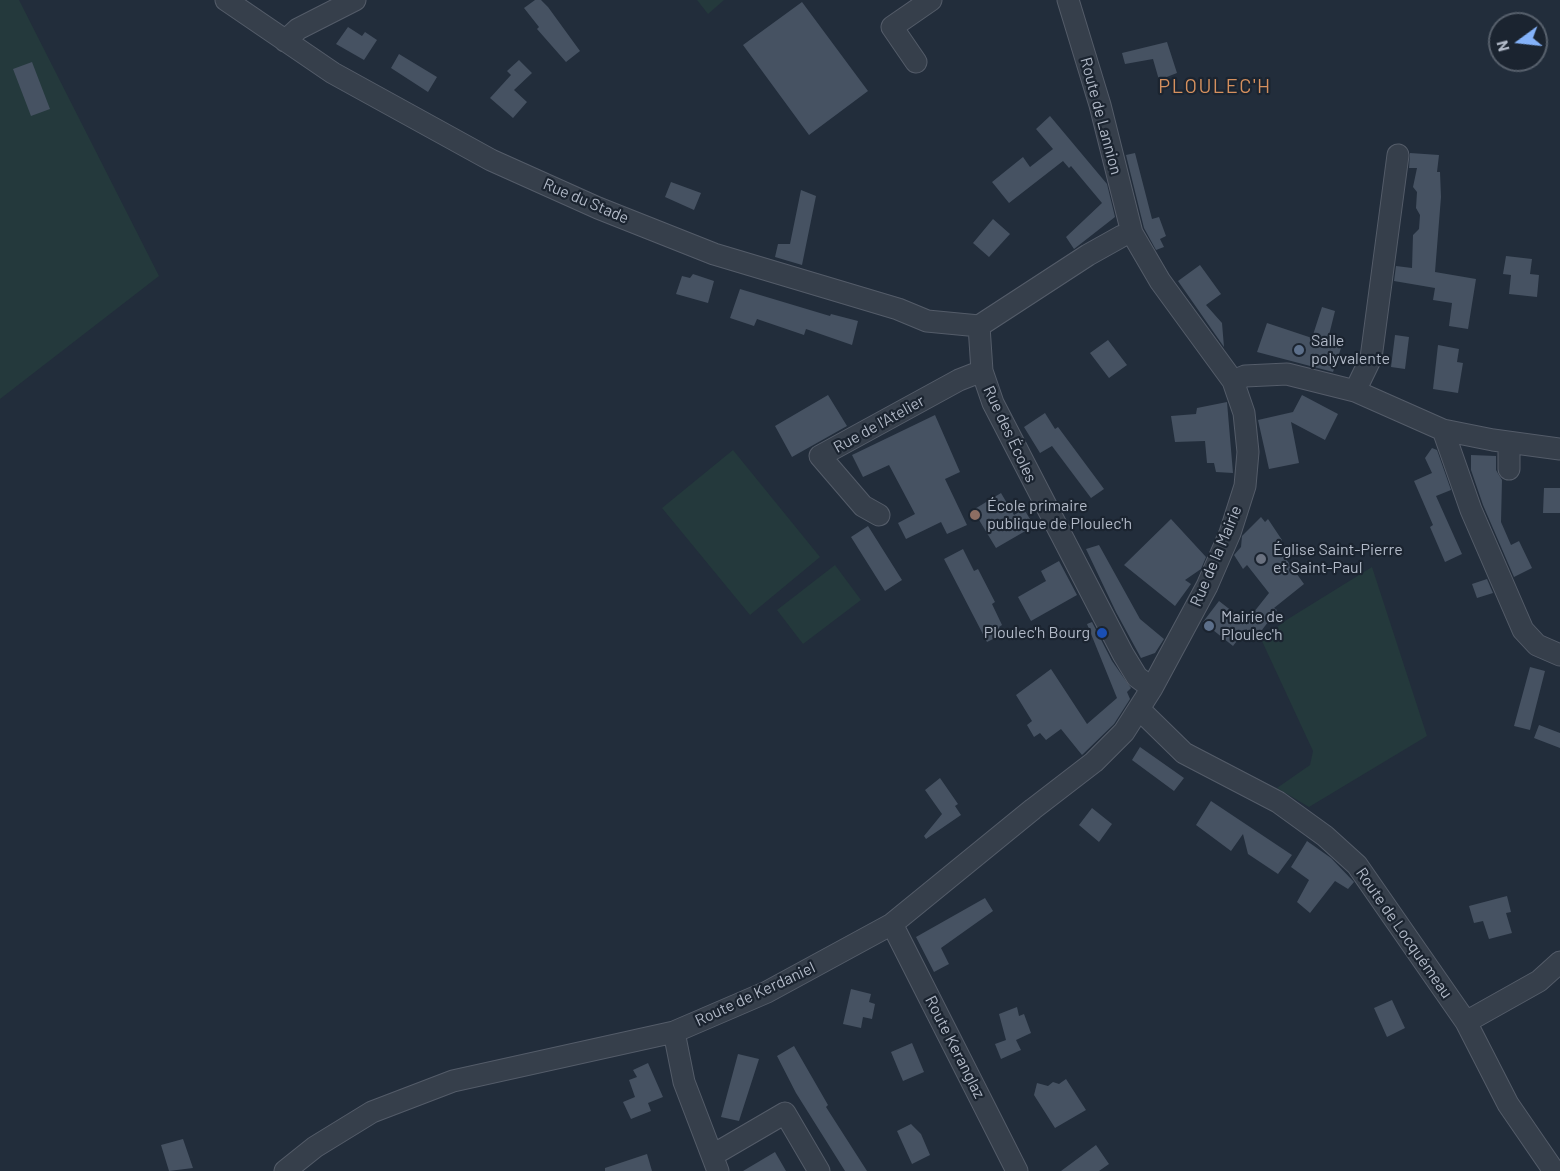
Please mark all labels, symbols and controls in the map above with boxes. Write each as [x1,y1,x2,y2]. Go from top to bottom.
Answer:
north arrow [1488,12,1548,72]
text: N [1492,39,1513,54]
street label: Route de Lannion [1076,55,1126,177]
district label: PLOULEC'H [1158,74,1272,98]
street label: Rue du Stade [540,174,632,228]
place label: Salle polyvalente [1311,331,1390,369]
marker: Salle polyvalente [1292,343,1306,357]
street label: Rue des Écoles [979,383,1041,485]
street label: Rue de l'Atelier [830,391,928,457]
place label: École primaire publique de Ploulec'h [987,496,1132,534]
street label: Rue de la Mairie [1186,503,1246,609]
marker: École primaire publique de Ploulec'h [968,508,982,522]
place label: Église Saint-Pierre et Saint-Paul [1273,540,1403,578]
marker: Église Saint-Pierre et Saint-Paul [1254,552,1268,566]
place label: Mairie de Ploulec'h [1221,607,1284,645]
marker: Mairie de Ploulec'h [1202,619,1216,633]
place label: Ploulec'h Bourg [984,623,1090,643]
marker: Ploulec'h Bourg [1095,626,1109,640]
street label: Route de Locquémeau [1352,864,1456,1002]
street label: Route de Kerdaniel [692,958,818,1030]
street label: Route Keranglaz [921,993,989,1101]

